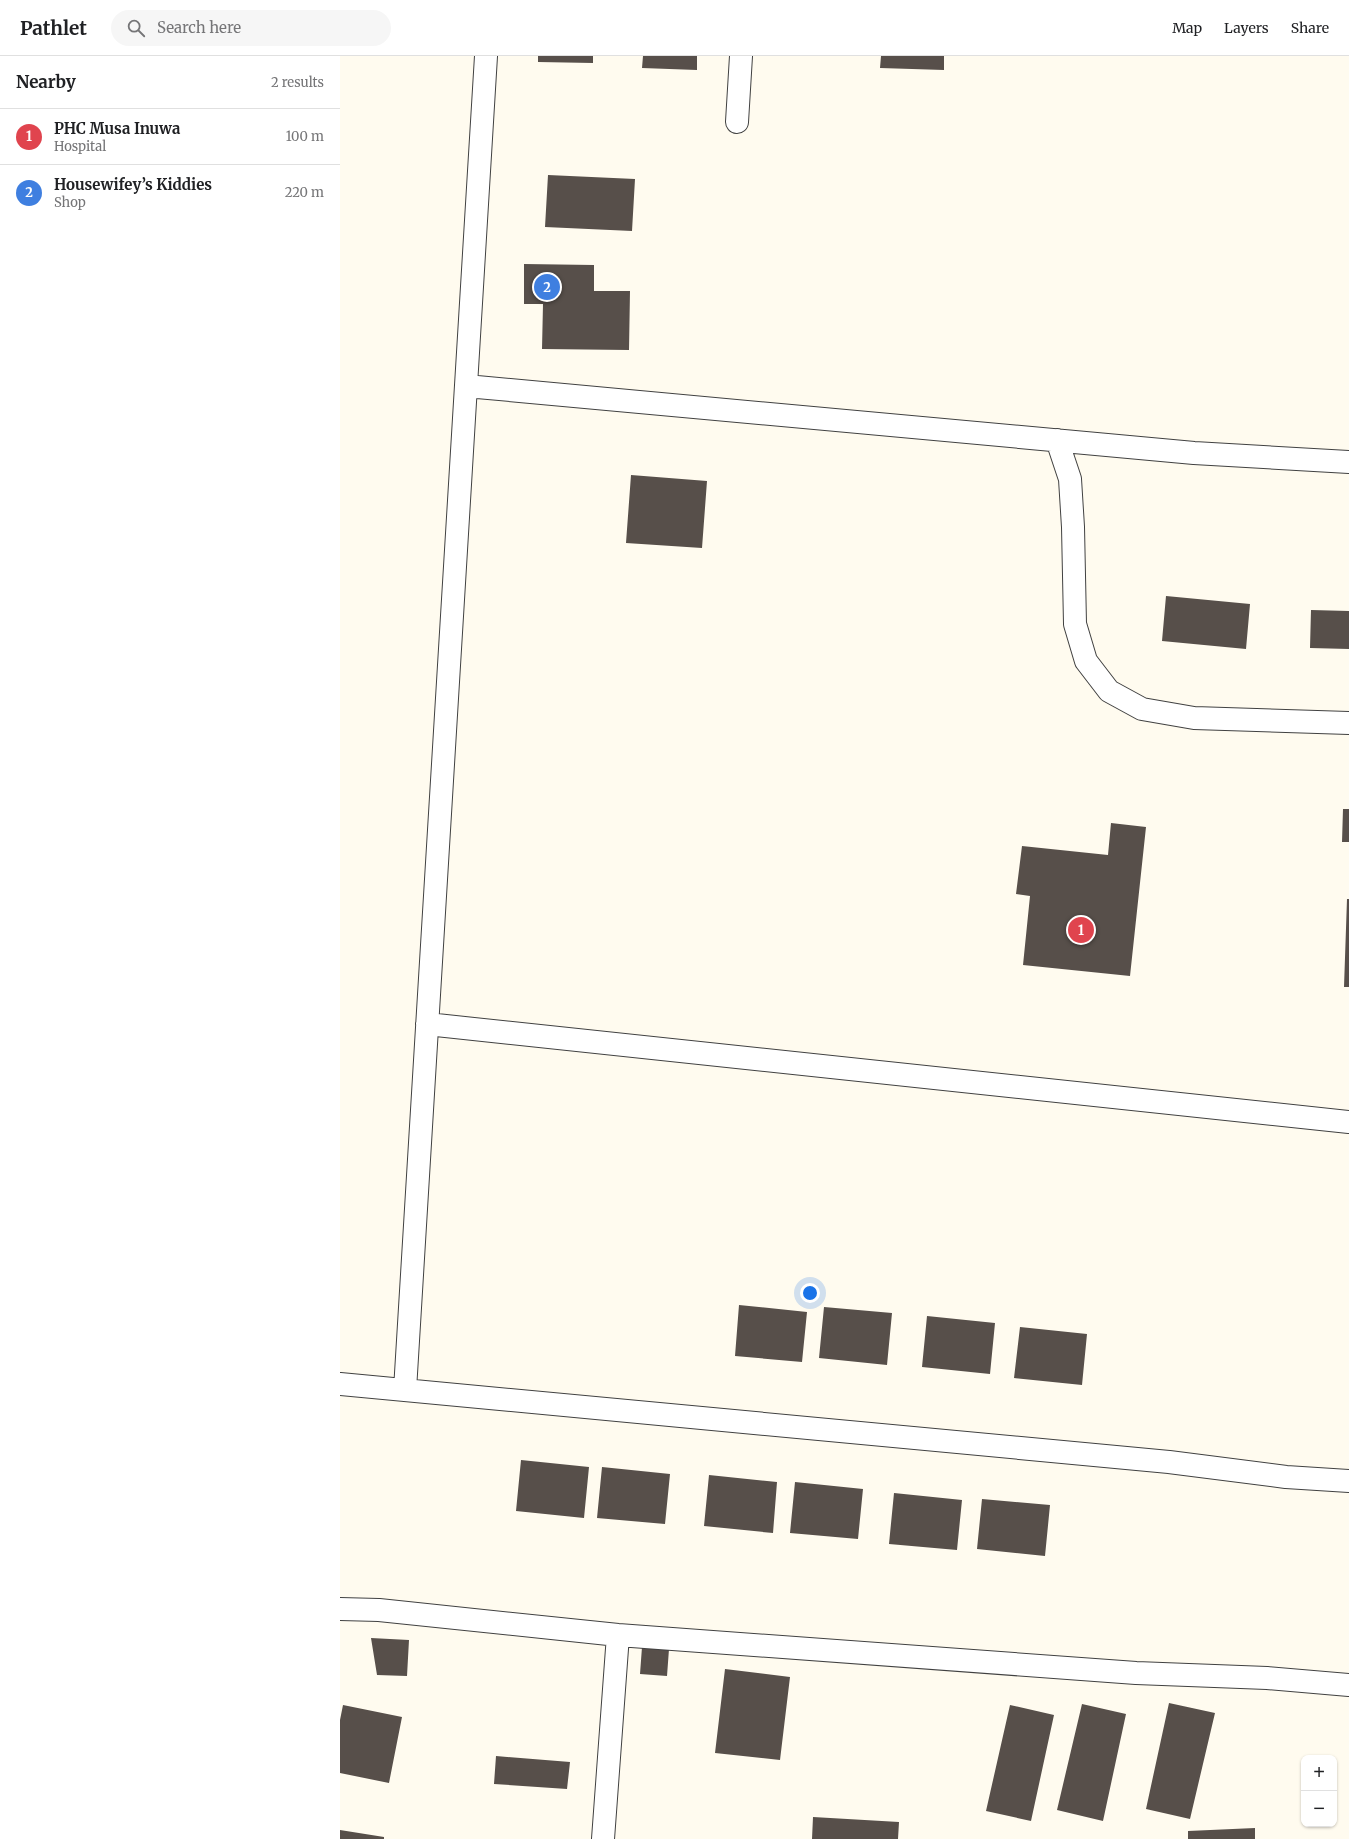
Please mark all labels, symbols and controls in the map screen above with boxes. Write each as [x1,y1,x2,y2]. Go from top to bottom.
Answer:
search box [111,10,391,46]
text: Pathlet [20,16,87,40]
icon: search [125,17,147,39]
text: Search here [157,18,241,37]
text: Map [1172,19,1202,37]
text: Layers [1224,19,1269,37]
text: Share [1291,19,1329,37]
text: Nearby [16,71,76,93]
text: 2 results [271,74,324,91]
text: PHC Musa Inuwa [54,119,180,138]
text: 1 [26,128,32,145]
text: 100 m [286,128,324,145]
text: Hospital [54,138,106,155]
text: Housewifey’s Kiddies [54,175,212,194]
text: 2 [25,184,33,201]
text: 220 m [285,184,324,201]
text: Shop [54,194,86,211]
pin: 2 [534,272,560,302]
pin: 1 [1068,915,1094,945]
your location [800,1283,820,1303]
map controls [1301,1755,1337,1827]
button: + [1301,1755,1337,1791]
button: − [1301,1791,1337,1827]

